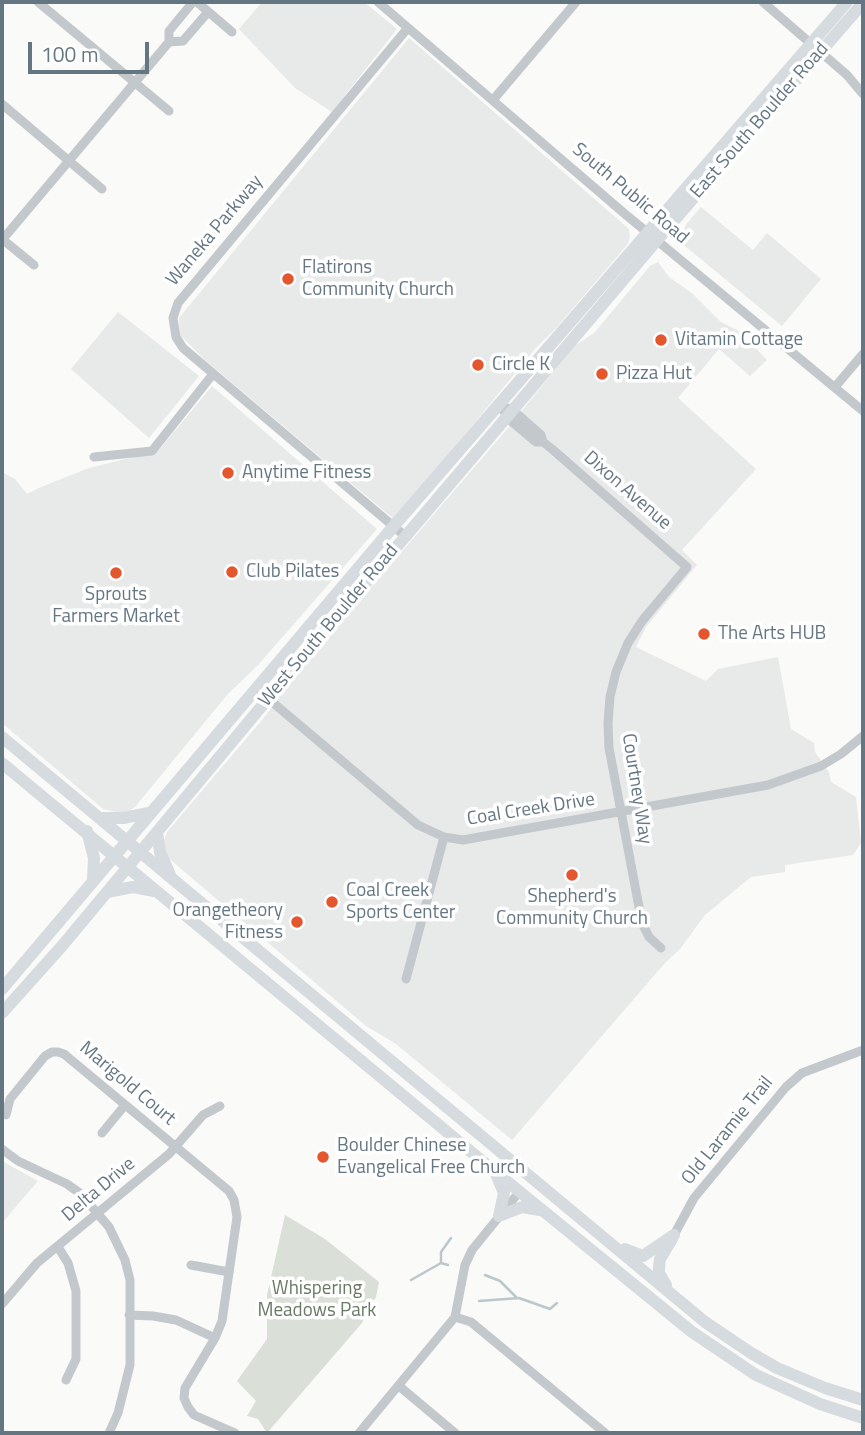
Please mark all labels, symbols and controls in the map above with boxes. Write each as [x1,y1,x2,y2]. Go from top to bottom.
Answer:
scale bar [32,28,152,72]
text: 100 m [41,38,98,70]
street label: East South Boulder Road [686,38,834,204]
street label: South Public Road [567,139,693,249]
street label: Waneka Parkway [162,171,268,291]
place label: Flatirons Community Church [302,257,454,301]
marker: Flatirons Community Church [280,271,296,287]
place label: Vitamin Cottage [675,329,803,351]
marker: Vitamin Cottage [653,332,669,348]
place label: Circle K [492,354,550,376]
marker: Circle K [470,357,486,373]
place label: Pizza Hut [616,363,692,385]
marker: Pizza Hut [594,366,610,382]
street label: Dixon Avenue [579,447,675,535]
place label: Anytime Fitness [242,462,371,484]
marker: Anytime Fitness [220,465,236,481]
street label: West South Boulder Road [254,540,404,712]
place label: Club Pilates [246,561,339,583]
marker: Club Pilates [224,564,240,580]
marker: Sprouts Farmers Market [108,565,124,581]
place label: Sprouts Farmers Market [52,584,180,628]
place label: The Arts HUB [718,623,826,645]
marker: The Arts HUB [696,626,712,642]
street label: Courtney Way [616,732,656,846]
street label: Coal Creek Drive [466,789,596,831]
marker: Shepherd's Community Church [564,867,580,883]
place label: Coal Creek Sports Center [346,880,455,924]
place label: Shepherd's Community Church [496,886,648,930]
marker: Coal Creek Sports Center [324,894,340,910]
place label: Orangetheory Fitness [173,900,283,944]
marker: Orangetheory Fitness [289,914,305,930]
street label: Marigold Court [74,1037,180,1131]
street label: Old Laramie Trail [677,1072,779,1190]
place label: Boulder Chinese Evangelical Free Church [337,1135,525,1179]
marker: Boulder Chinese Evangelical Free Church [315,1149,331,1165]
street label: Delta Drive [58,1153,140,1227]
park label: Whispering Meadows Park [258,1278,376,1322]

